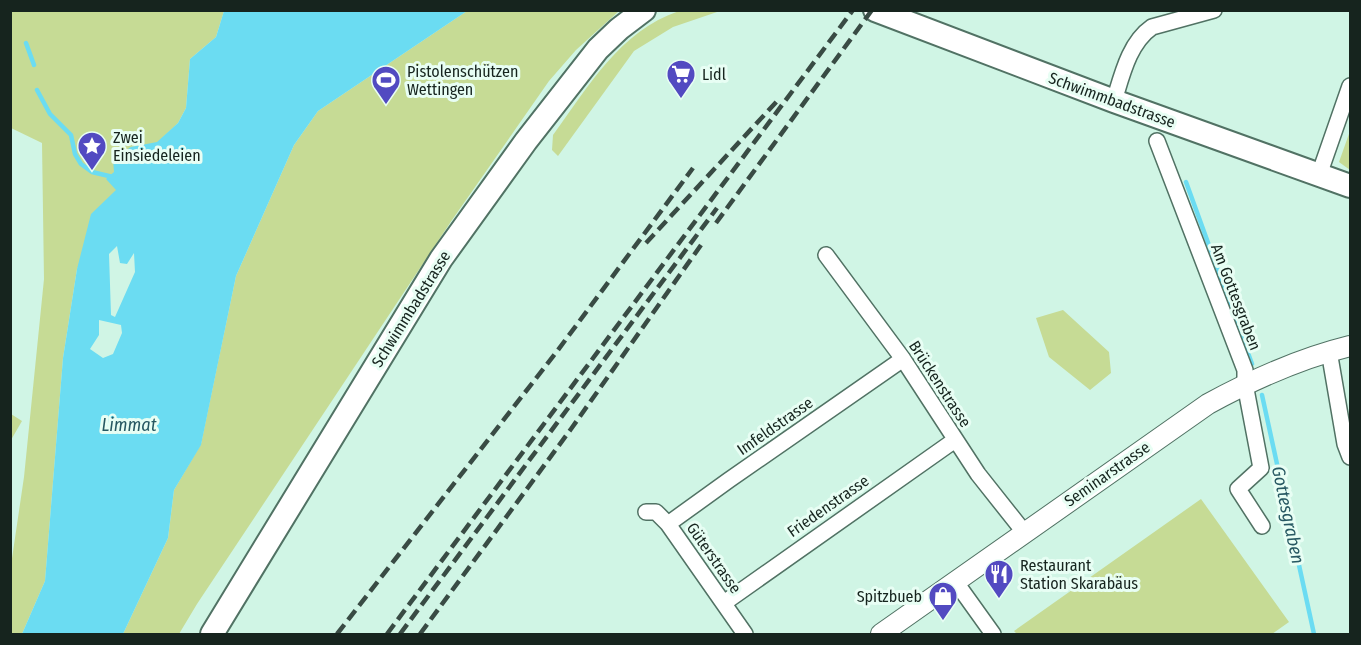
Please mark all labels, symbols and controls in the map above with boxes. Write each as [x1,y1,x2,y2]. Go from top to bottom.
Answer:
supermarket icon: Lidl [665,58,697,100]
place label: Pistolenschützen Wettingen [407,62,518,99]
sports icon: Pistolenschützen Wettingen [370,64,402,106]
place label: Lidl [702,65,726,84]
street label: Schwimmbadstrasse [1046,68,1178,132]
place label: Zwei Einsiedeleien [113,128,201,165]
place icon: Zwei Einsiedeleien [76,130,108,172]
street label: Am Gottesgraben [1207,241,1265,353]
street label: Schwimmbadstrasse [368,247,454,371]
street label: Brückenstrasse [905,337,975,431]
street label: Imfeldstrasse [733,393,817,459]
water label: Limmat [101,414,157,436]
street label: Seminarstrasse [1061,437,1154,510]
water label: Gottesgraben [1267,464,1309,566]
street label: Friedenstrasse [784,471,873,541]
street label: Güterstrasse [683,519,745,597]
place label: Restaurant Station Skarabäus [1020,556,1138,593]
restaurant icon: Restaurant Station Skarabäus [983,558,1015,600]
shop icon: Spitzbueb [927,580,959,622]
place label: Spitzbueb [857,587,922,606]

